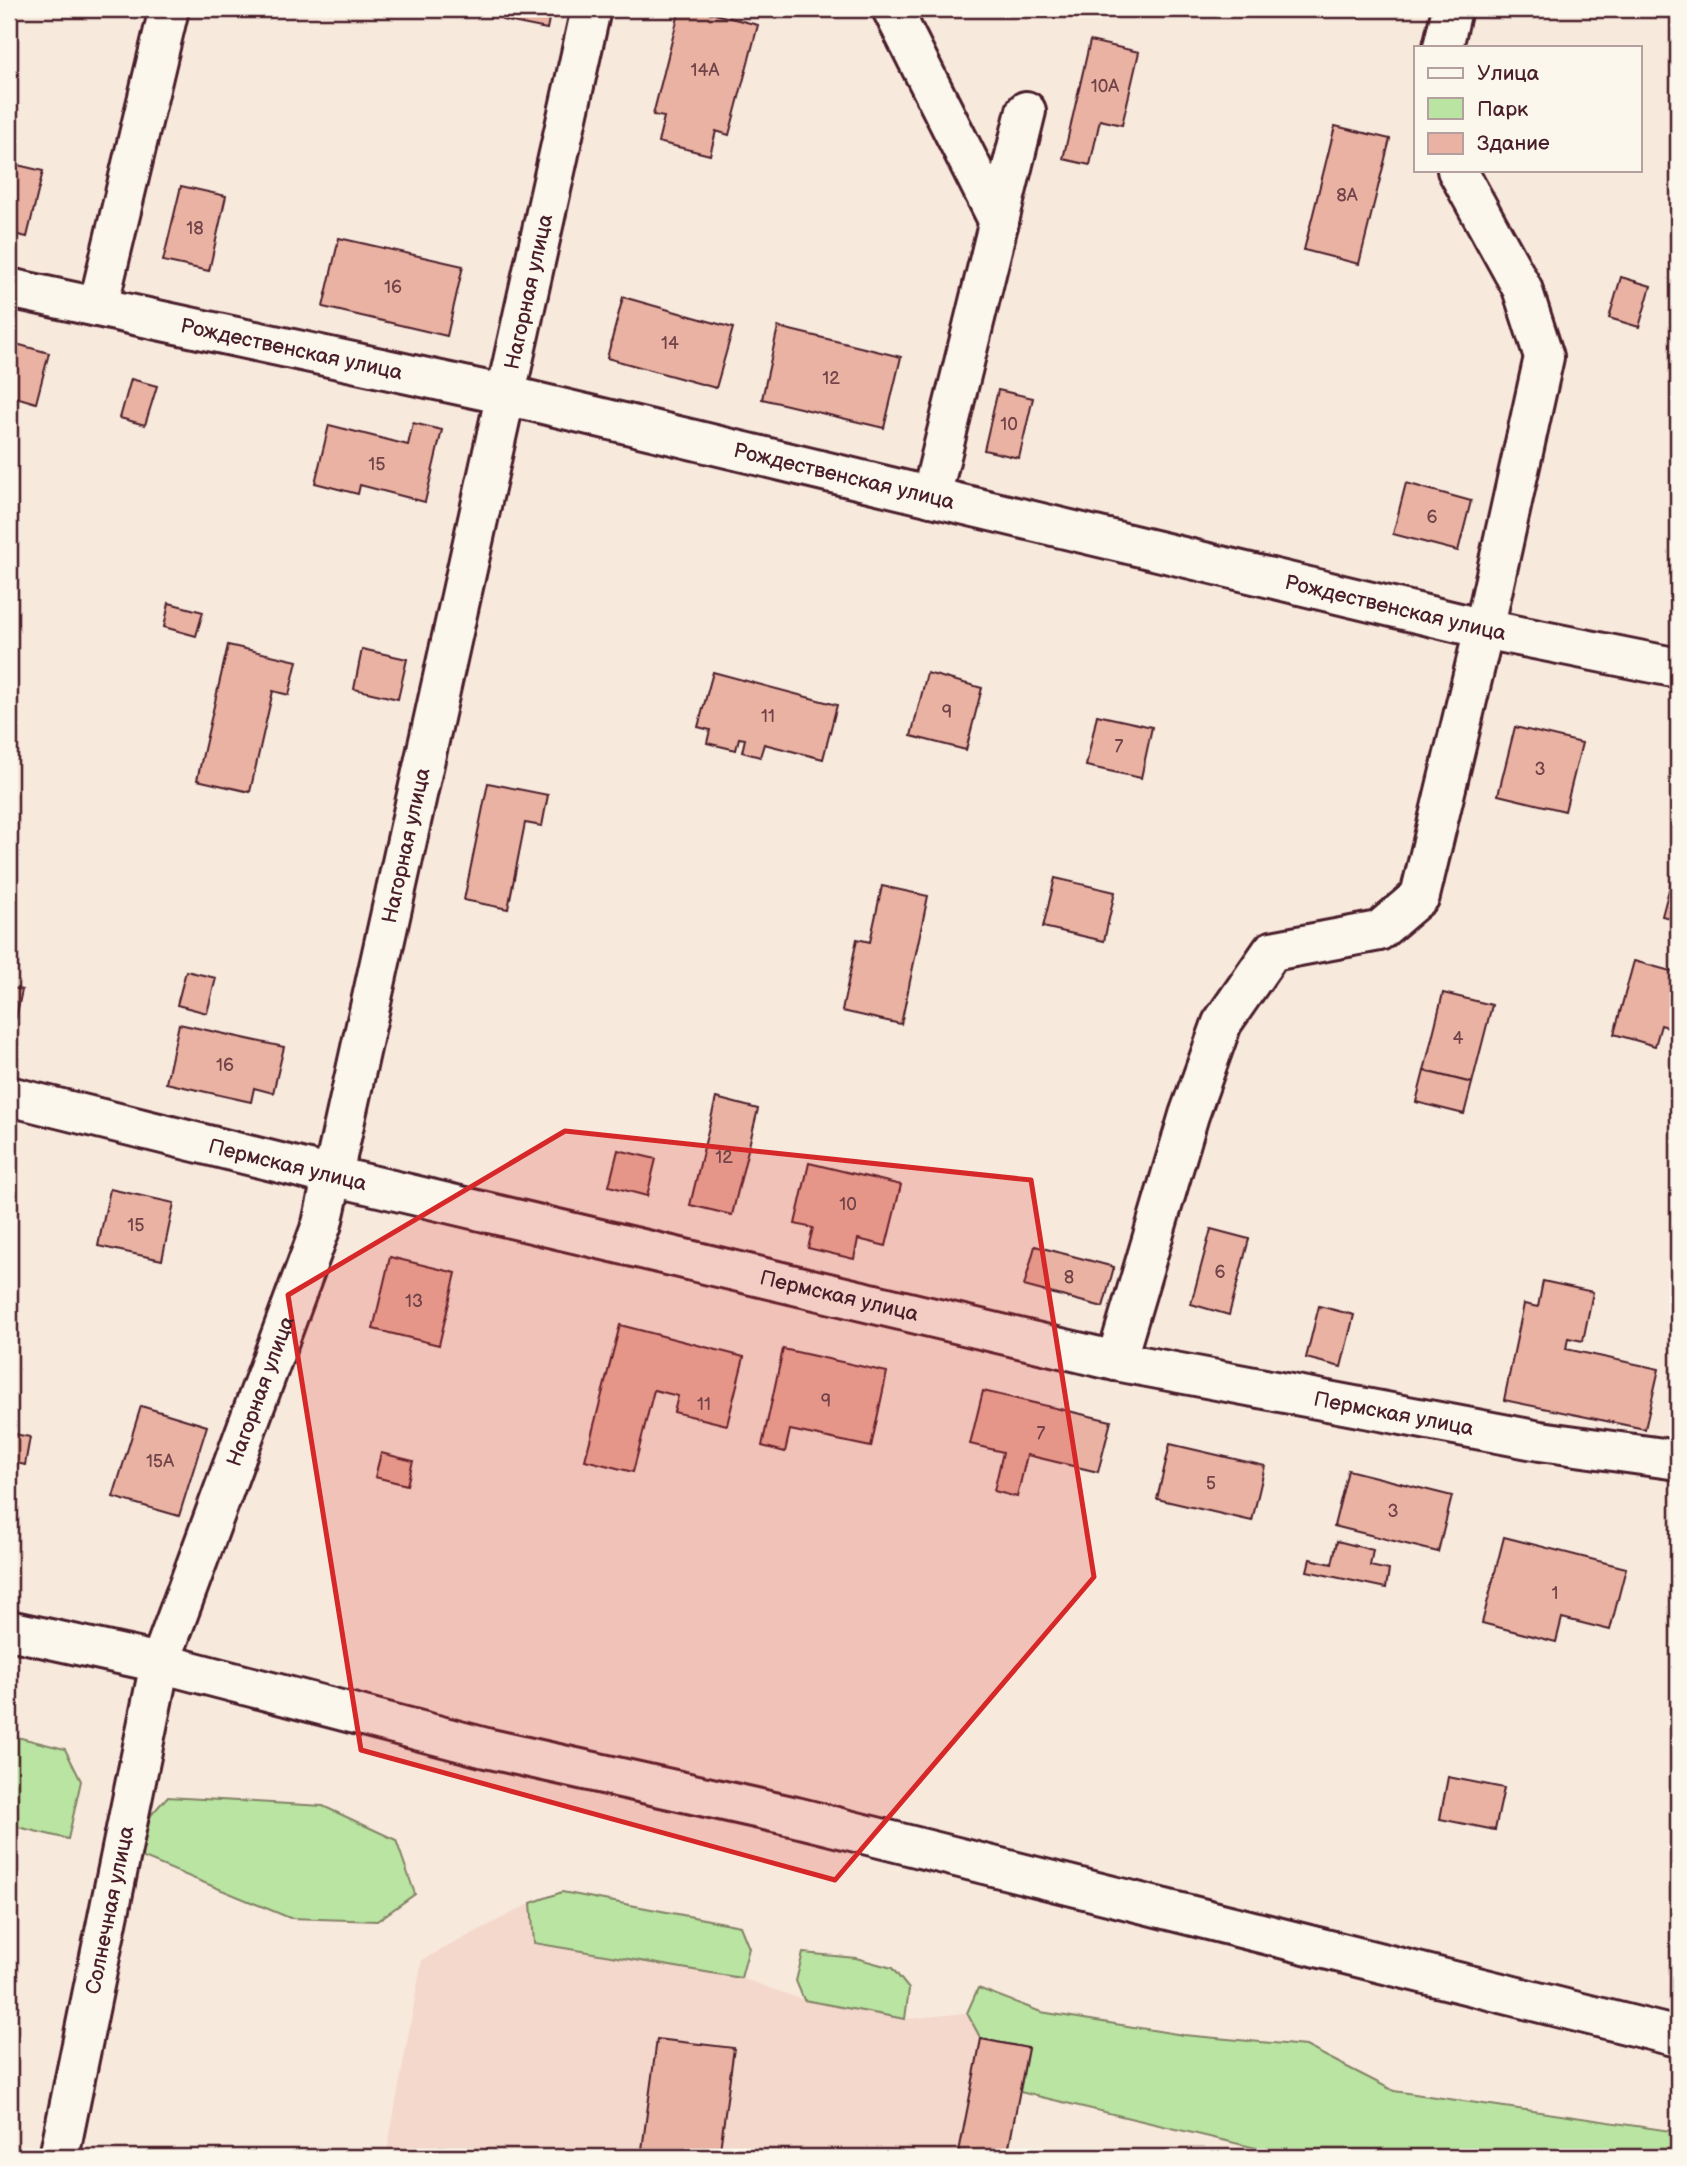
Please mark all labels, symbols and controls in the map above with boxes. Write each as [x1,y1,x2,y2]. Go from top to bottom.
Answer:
legend [1414,46,1642,172]
house number: 14А [691,60,720,81]
text: Улица [1477,61,1540,86]
house number: 10А [1091,76,1119,97]
text: Парк [1477,97,1528,122]
text: Здание [1477,131,1550,156]
house number: 8А [1336,185,1358,206]
street label: Нагорная улица [500,211,558,372]
house number: 18 [186,218,204,239]
house number: 16 [384,277,402,298]
street label: Рождественская улица [178,313,405,386]
house number: 14 [661,333,679,354]
house number: 12 [822,368,840,389]
house number: 10 [1000,414,1018,435]
street label: Рождественская улица [731,438,958,515]
house number: 15 [368,454,386,475]
house number: 6 [1427,507,1438,528]
street label: Рождественская улица [1282,570,1509,646]
house number: 9 [942,702,952,723]
house number: 11 [761,706,775,727]
house number: 7 [1115,736,1124,757]
house number: 3 [1534,759,1546,780]
street label: Нагорная улица [377,765,436,925]
house number: 4 [1453,1028,1464,1049]
house number: 16 [216,1055,234,1076]
street label: Пермская улица [206,1134,370,1197]
house number: 12 [715,1147,733,1168]
house number: 10 [839,1194,857,1215]
house number: 15 [127,1215,145,1236]
house number: 6 [1215,1262,1226,1283]
street label: Пермская улица [757,1265,922,1327]
house number: 8 [1064,1267,1074,1288]
house number: 13 [405,1291,423,1312]
street label: Нагорная улица [222,1312,300,1470]
street label: Пермская улица [1312,1387,1476,1441]
house number: 9 [821,1391,831,1412]
house number: 11 [697,1394,711,1415]
house number: 7 [1037,1423,1046,1444]
house number: 15А [146,1451,174,1472]
house number: 5 [1206,1473,1216,1494]
house number: 3 [1387,1501,1399,1522]
house number: 1 [1552,1583,1558,1604]
street label: Солнечная улица [81,1823,139,1997]

